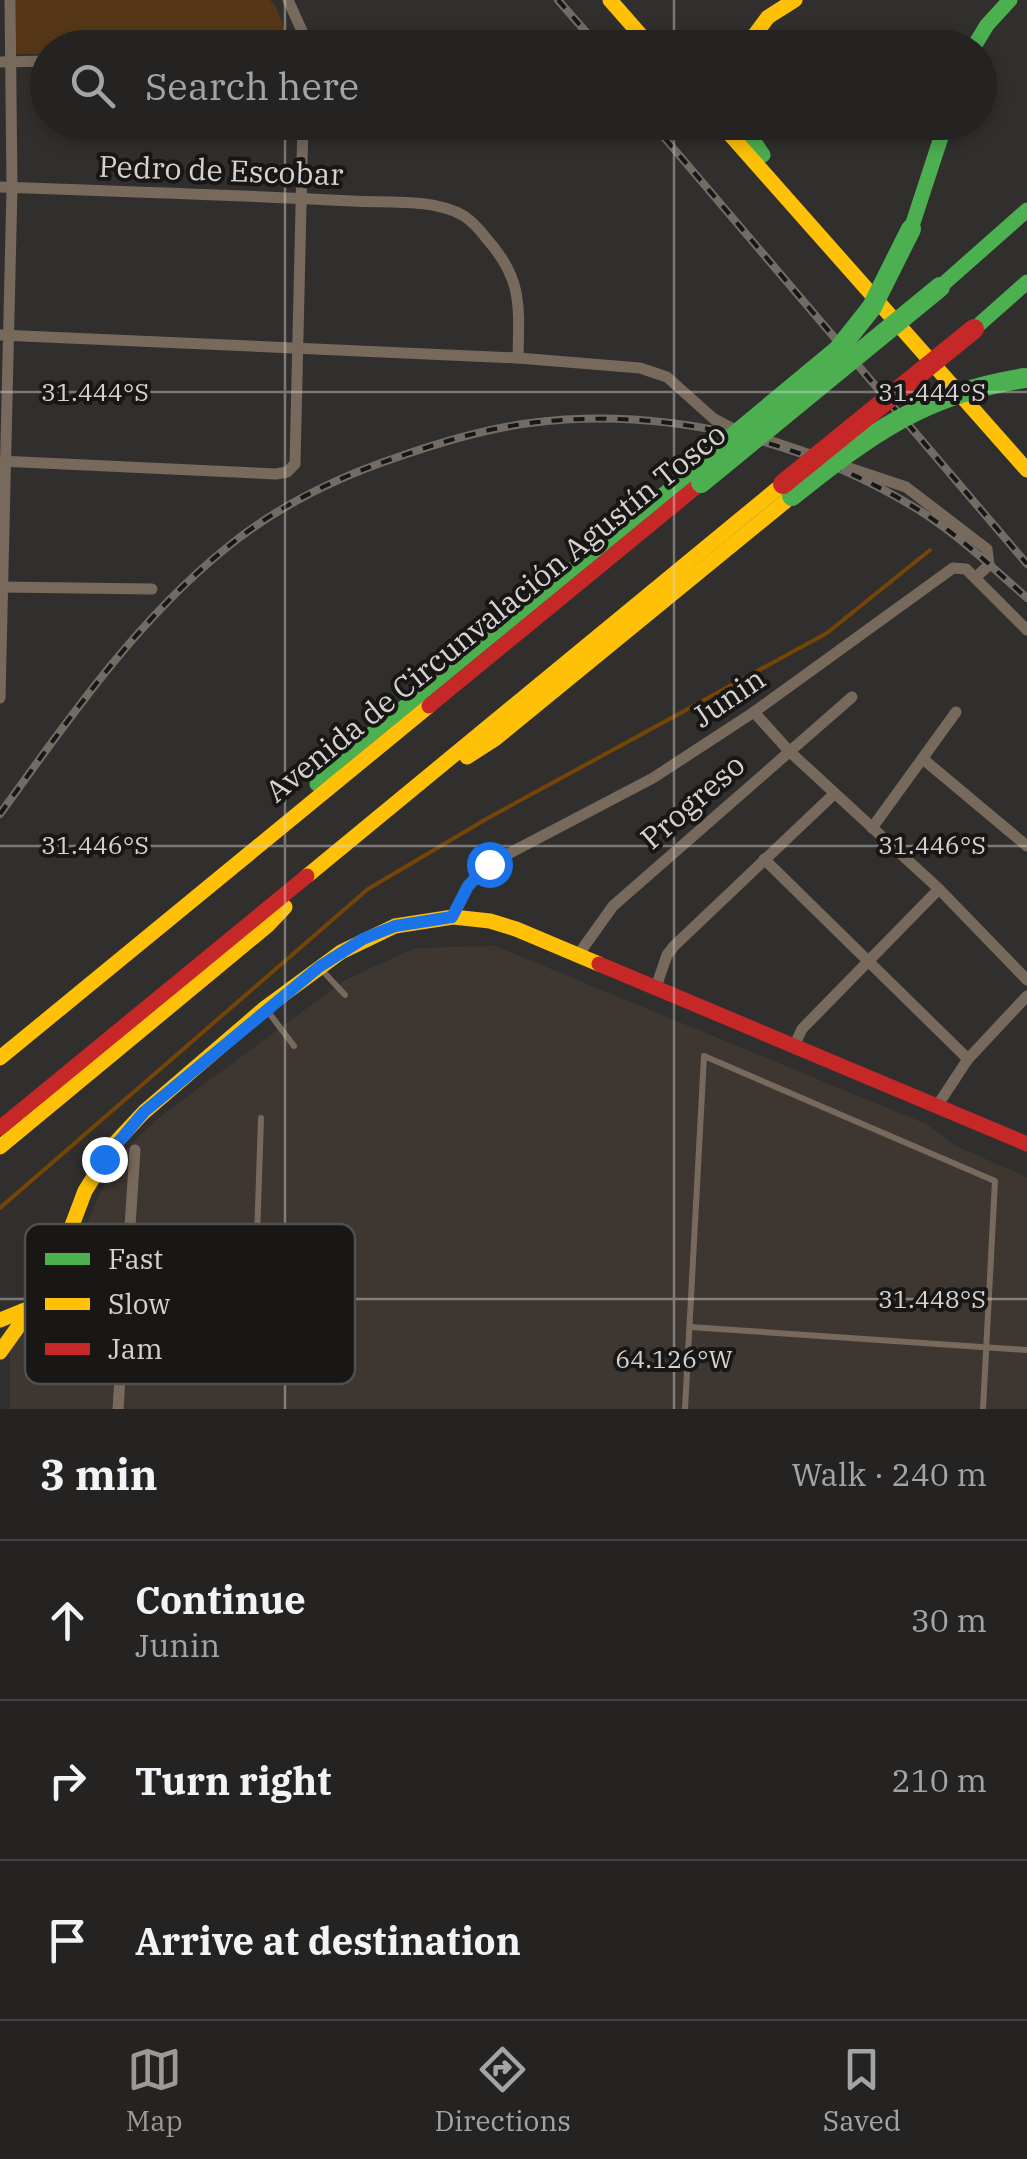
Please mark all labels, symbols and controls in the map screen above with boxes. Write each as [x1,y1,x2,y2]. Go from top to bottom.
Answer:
search box [30,30,997,140]
icon: search [65,58,120,113]
text: Search here [145,61,359,110]
street label: Pedro de Escobar [98,146,344,193]
text: 31.444°S [41,375,149,408]
text: 31.444°S [878,375,986,408]
street label: Avenida de Circunvalación Agustín Tosco [257,414,733,810]
street label: Junin [684,658,772,735]
street label: Progreso [632,745,752,857]
text: 31.446°S [41,828,149,861]
text: 31.446°S [878,828,986,861]
route start [467,842,513,888]
route end [82,1137,128,1183]
legend [25,1224,355,1384]
text: Fast [108,1240,163,1277]
text: 31.448°S [878,1282,986,1315]
text: Slow [108,1285,170,1322]
text: Jam [108,1330,163,1367]
text: 64.126°W [615,1342,733,1375]
text: 3 min [40,1447,158,1502]
text: Walk · 240 m [791,1453,987,1495]
text: Continue [135,1575,306,1624]
icon: ahead [40,1593,95,1648]
text: 30 m [911,1599,987,1641]
text: Junin [135,1624,220,1666]
icon: right [40,1753,95,1808]
text: Turn right [135,1756,331,1805]
text: 210 m [891,1759,987,1801]
icon: arrive [40,1913,95,1968]
text: Arrive at destination [135,1916,521,1965]
tab: Map [126,2042,183,2139]
tab: Directions [434,2042,571,2139]
tab: Saved [823,2042,901,2139]

